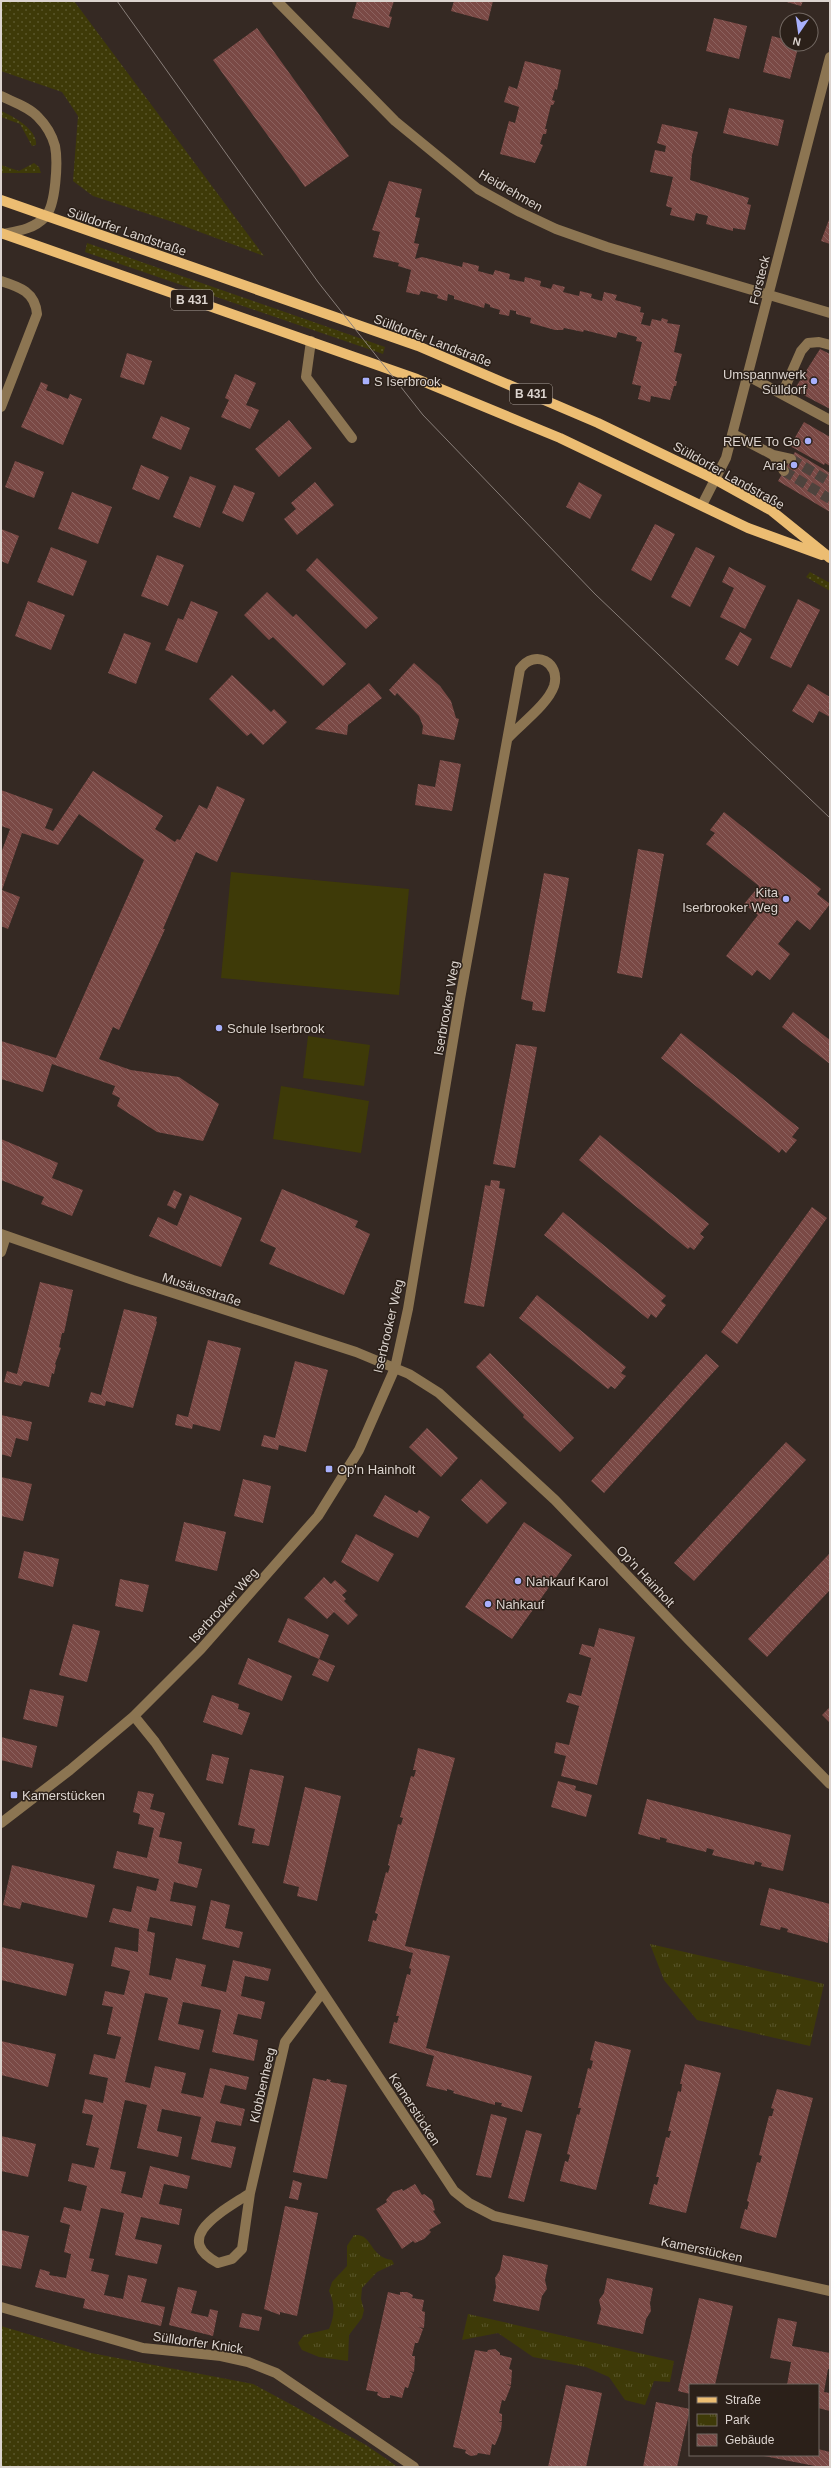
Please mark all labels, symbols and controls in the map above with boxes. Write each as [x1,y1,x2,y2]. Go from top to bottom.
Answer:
north arrow [779,12,819,52]
text: N [791,35,802,48]
street label: Heidrehmen [476,166,545,215]
street label: Sülldorfer Landstraße [65,204,188,259]
street label: Forsteck [746,254,773,306]
road number: B 431 [171,290,213,310]
street label: Sülldorfer Landstraße [372,311,494,370]
place label: Umspannwerk Sülldorf [723,367,806,397]
place label: S Iserbrook [374,374,441,389]
marker: S Iserbrook [361,376,371,386]
marker: Umspannwerk Sülldorf [809,376,819,386]
road number: B 431 [510,384,552,404]
place label: REWE To Go [723,434,800,449]
marker: REWE To Go [803,436,813,446]
street label: Sülldorfer Landstraße [670,439,787,512]
place label: Aral [763,458,786,473]
marker: Aral [789,460,799,470]
place label: Kita Iserbrooker Weg [682,885,779,915]
marker: Kita Iserbrooker Weg [781,894,791,904]
street label: Iserbrooker Weg [431,960,462,1057]
place label: Schule Iserbrook [227,1021,325,1036]
marker: Schule Iserbrook [214,1023,224,1033]
street label: Musäusstraße [160,1270,243,1309]
street label: Iserbrooker Weg [370,1278,407,1375]
place label: Op'n Hainholt [337,1462,416,1477]
marker: Op'n Hainholt [324,1464,334,1474]
street label: Op'n Hainholt [613,1543,678,1610]
street label: Iserbrooker Weg [186,1565,261,1646]
place label: Nahkauf Karol [526,1574,608,1589]
marker: Nahkauf Karol [513,1576,523,1586]
place label: Nahkauf [496,1597,545,1612]
marker: Nahkauf [483,1599,493,1609]
place label: Kamerstücken [22,1788,105,1803]
marker: Kamerstücken [9,1790,19,1800]
street label: Klobbenheeg [247,2046,278,2124]
street label: Kamerstücken [386,2070,443,2148]
street label: Kamerstücken [660,2234,744,2265]
street label: Sülldorfer Knick [152,2329,245,2356]
legend [689,2384,819,2456]
text: Straße [725,2393,761,2407]
text: Park [725,2413,751,2427]
text: Gebäude [725,2433,775,2447]

